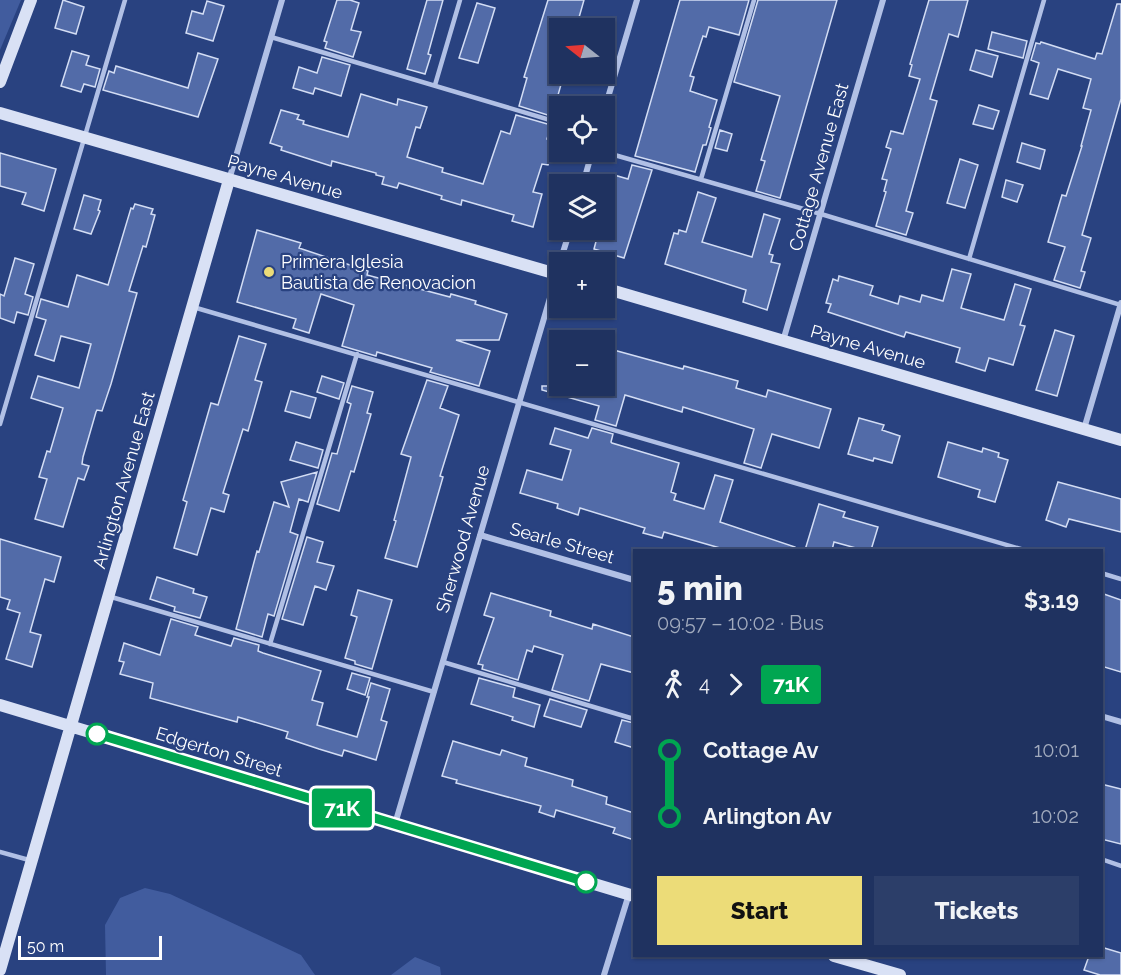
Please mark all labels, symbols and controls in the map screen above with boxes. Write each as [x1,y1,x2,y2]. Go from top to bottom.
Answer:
north arrow [549,18,615,84]
map controls [549,18,615,396]
street label: Cottage Avenue East [784,80,853,253]
button: locate [549,96,615,162]
street label: Payne Avenue [225,150,345,203]
button: layers [549,174,615,240]
place label: Primera Iglesia Bautista de Renovacion [281,251,476,293]
button: + [549,252,615,318]
marker: Primera Iglesia Bautista de Renovacion [262,265,276,279]
street label: Payne Avenue [808,320,928,373]
button: − [549,330,615,396]
street label: Arlington Avenue East [88,389,159,571]
street label: Sherwood Avenue [431,462,494,615]
street label: Searle Street [508,518,617,567]
text: 5 min [657,569,743,608]
text: $3.19 [1024,587,1079,613]
text: 09:57 – 10:02 · Bus [657,611,824,635]
icon: walk [657,668,690,701]
icon: forward [719,668,752,701]
text: 4 [699,672,710,696]
text: 71K [773,672,809,697]
street label: Edgerton Street [153,722,285,781]
unlabelled marker [86,723,108,745]
text: Cottage Av [703,737,819,763]
text: 10:01 [1034,738,1079,762]
line badge: 71K [308,788,376,828]
text: 71K [324,796,360,821]
text: Arlington Av [703,803,832,829]
text: 10:02 [1032,804,1079,828]
unlabelled marker [575,871,597,893]
button: Start [657,876,862,945]
button: Tickets [874,876,1079,945]
scale bar [18,933,162,960]
text: 50 m [27,937,64,956]

